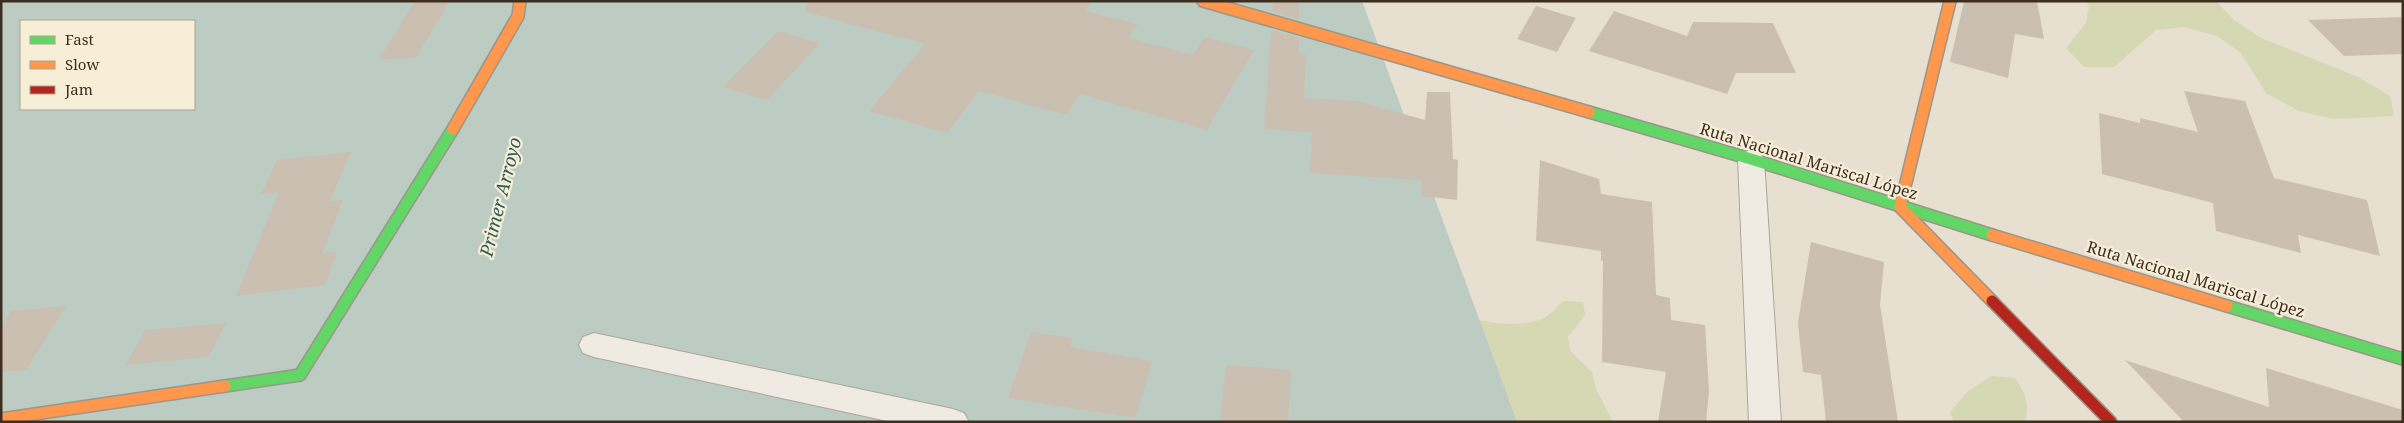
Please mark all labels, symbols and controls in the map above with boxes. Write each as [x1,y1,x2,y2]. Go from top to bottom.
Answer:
legend [20,20,195,110]
text: Fast [65,29,94,49]
text: Slow [65,54,99,74]
text: Jam [64,79,93,99]
street label: Ruta Nacional Mariscal López [1697,117,1921,205]
water label: Primer Arroyo [473,135,526,260]
street label: Ruta Nacional Mariscal López [2084,235,2308,323]

